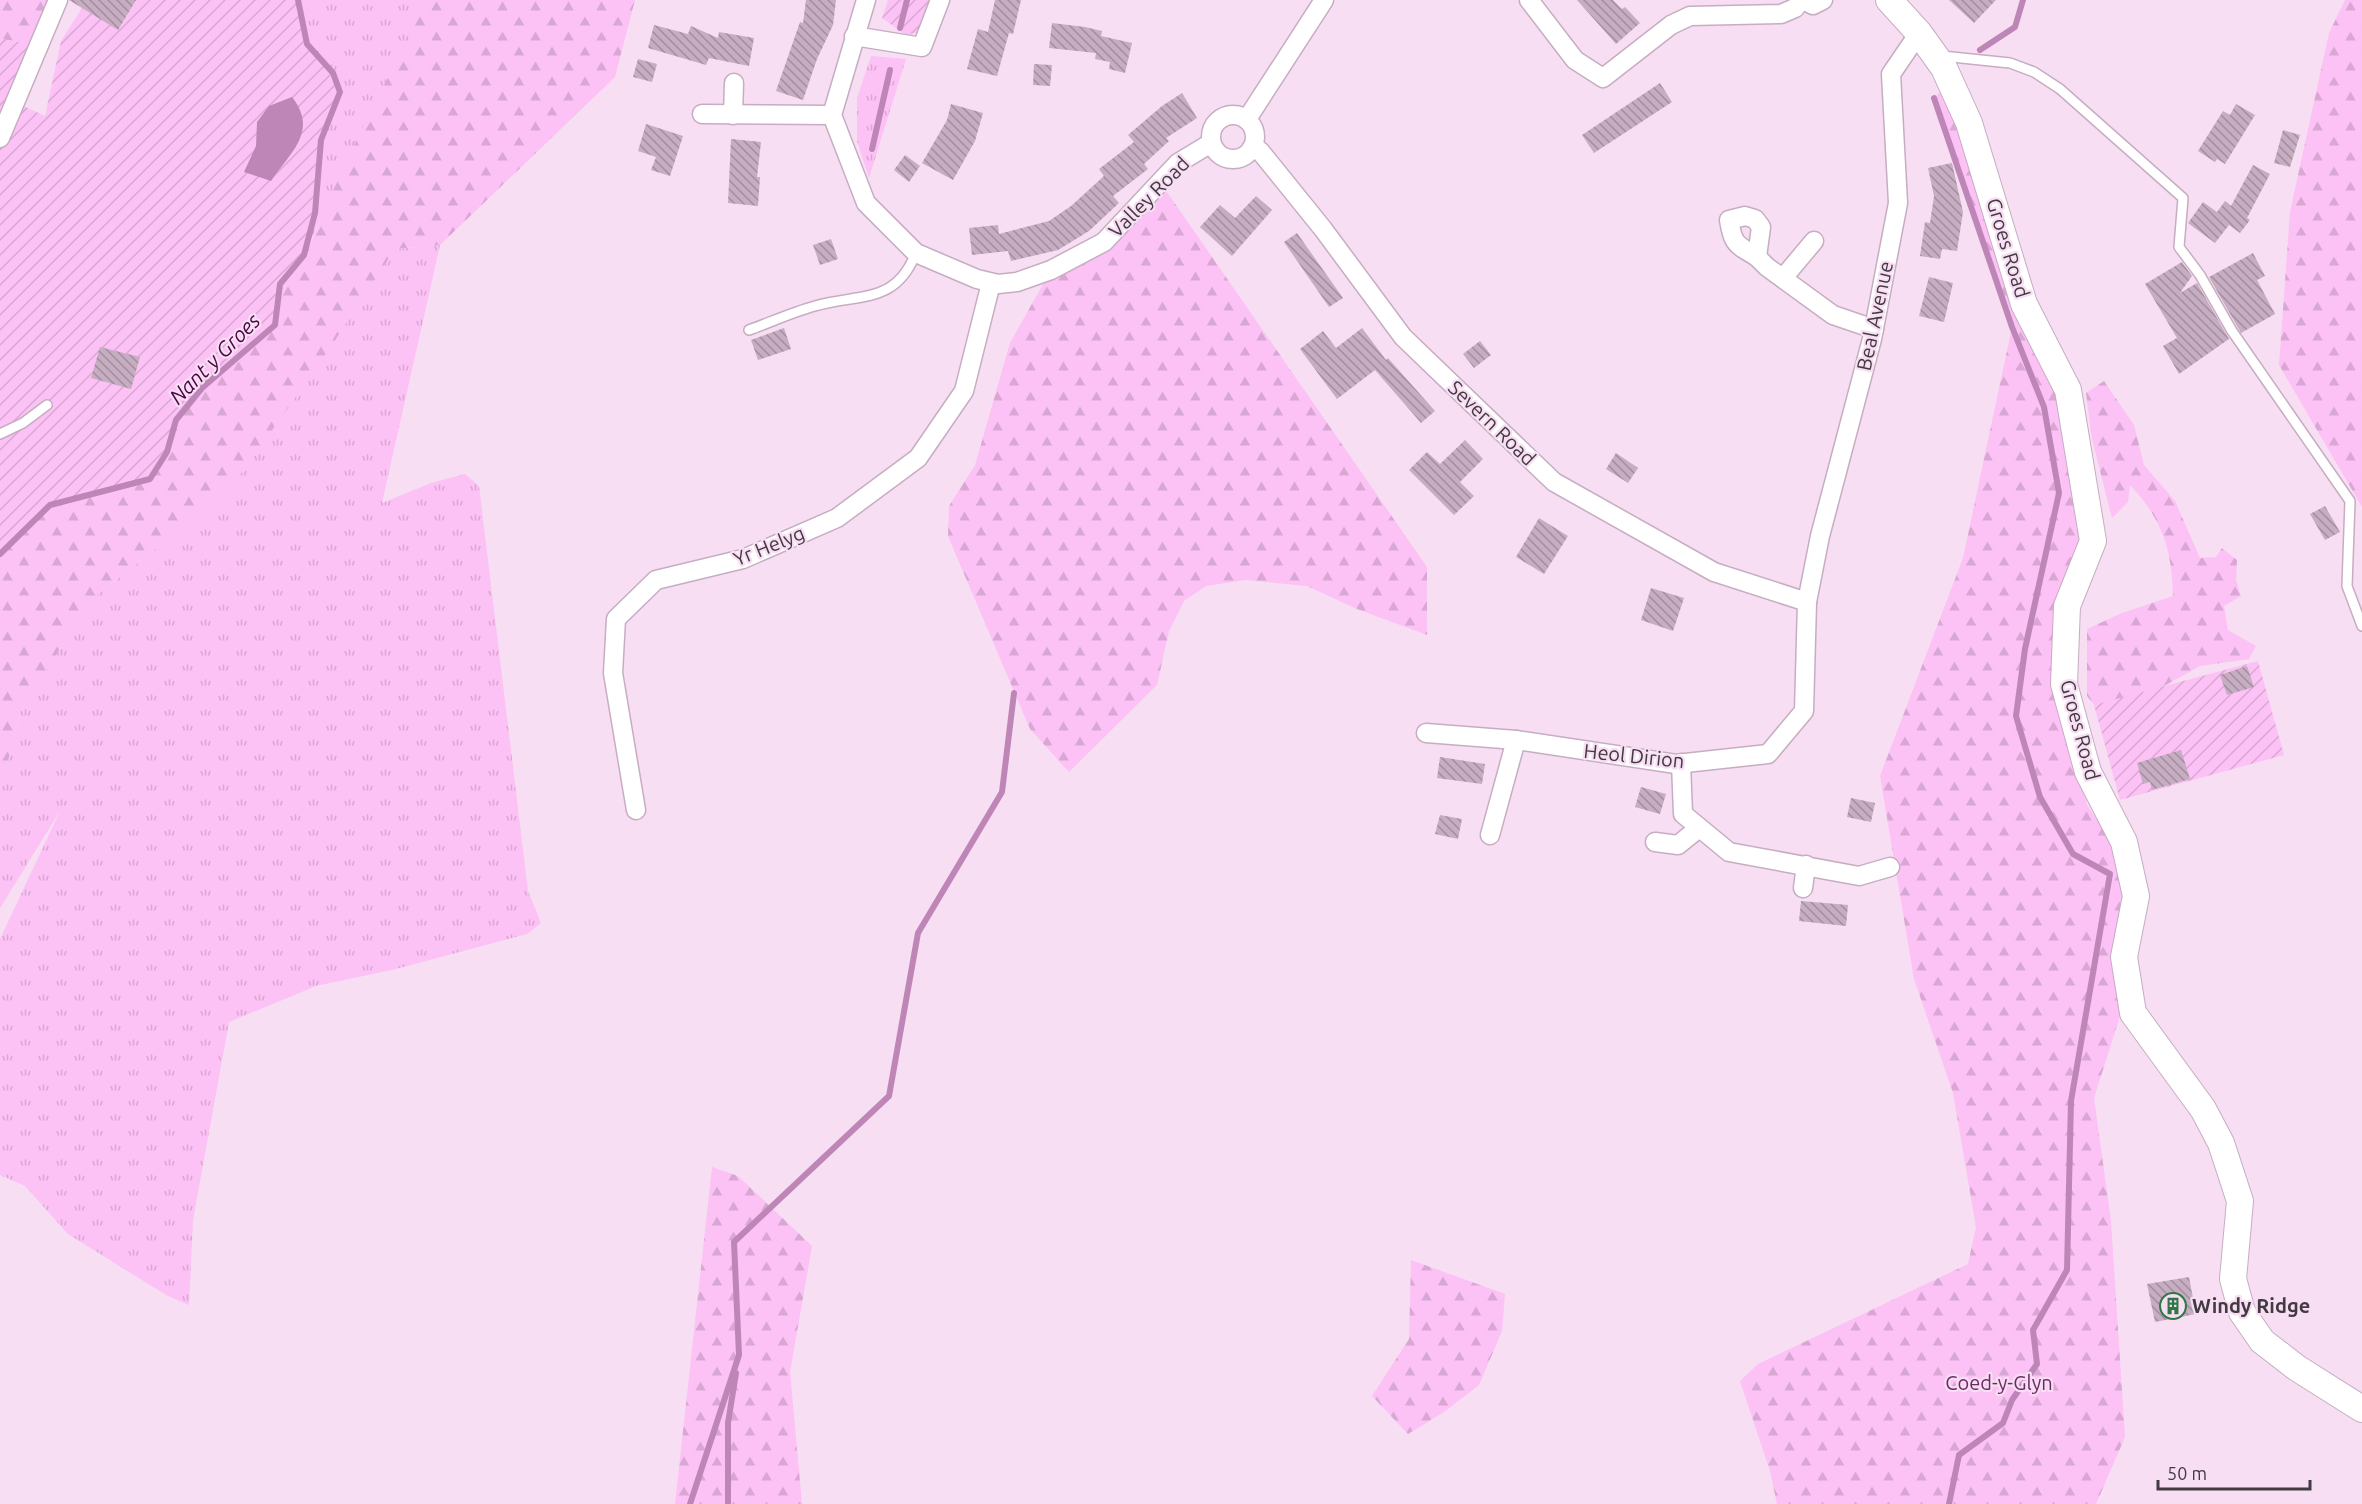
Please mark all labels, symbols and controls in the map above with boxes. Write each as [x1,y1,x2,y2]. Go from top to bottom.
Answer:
street label: Valley Road [1104,152,1194,242]
street label: Groes Road [1982,195,2035,300]
street label: Beal Avenue [1852,259,1897,373]
water label: Nant y Groes [164,308,265,408]
street label: Severn Road [1444,375,1541,470]
street label: Yr Helyg [730,521,808,570]
street label: Groes Road [2056,677,2105,783]
street label: Heol Dirion [1583,739,1686,772]
building icon: Windy Ridge [2158,1291,2188,1321]
place label: Windy Ridge [2192,1294,2310,1317]
park label: Coed-y-Glyn [1945,1371,2053,1394]
scale bar [2158,1453,2310,1491]
text: 50 m [2167,1463,2207,1483]

